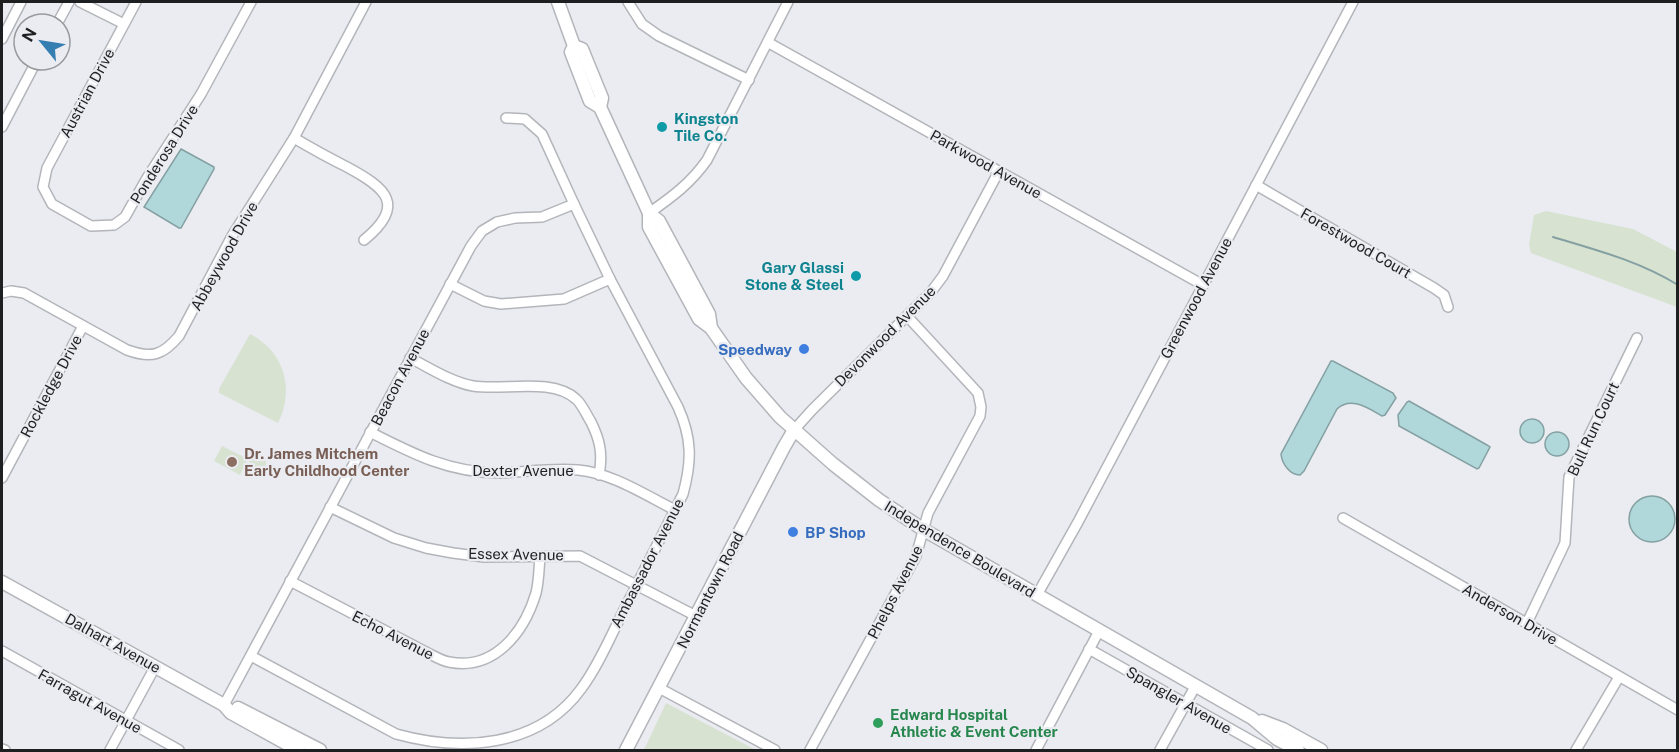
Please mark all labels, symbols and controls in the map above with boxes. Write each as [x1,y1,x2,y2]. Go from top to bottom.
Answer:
north arrow [12,12,72,72]
text: N [18,25,41,45]
street label: Austrian Drive [56,45,118,141]
street label: Ponderosa Drive [127,101,201,207]
place label: Kingston Tile Co. [674,110,738,144]
marker: Kingston Tile Co. [655,120,669,134]
street label: Parkwood Avenue [927,126,1045,202]
street label: Abbeywood Drive [187,198,261,314]
street label: Forestwood Court [1298,204,1414,282]
street label: Greenwood Avenue [1157,235,1235,361]
place label: Gary Glassi Stone & Steel [745,259,844,293]
marker: Gary Glassi Stone & Steel [849,269,863,283]
street label: Devonwood Avenue [831,282,939,390]
street label: Beacon Avenue [367,326,433,428]
street label: Rockledge Drive [17,332,85,440]
place label: Speedway [718,341,793,358]
marker: Speedway [797,342,811,356]
street label: Bull Run Court [1564,379,1622,479]
place label: Dr. James Mitchem Early Childhood Center [244,445,409,479]
marker: Dr. James Mitchem Early Childhood Center [225,455,239,469]
street label: Dexter Avenue [472,462,574,479]
street label: Ambassador Avenue [607,496,687,630]
street label: Independence Boulevard [882,497,1038,601]
place label: BP Shop [805,524,866,541]
marker: BP Shop [786,525,800,539]
street label: Normantown Road [673,529,747,651]
street label: Phelps Avenue [864,542,926,642]
street label: Essex Avenue [468,545,564,563]
street label: Anderson Drive [1459,580,1561,648]
street label: Echo Avenue [349,607,437,663]
street label: Dalhart Avenue [62,610,164,676]
street label: Spangler Avenue [1123,663,1235,737]
street label: Farragut Avenue [35,666,145,736]
place label: Edward Hospital Athletic & Event Center [890,706,1058,740]
marker: Edward Hospital Athletic & Event Center [871,716,885,730]

